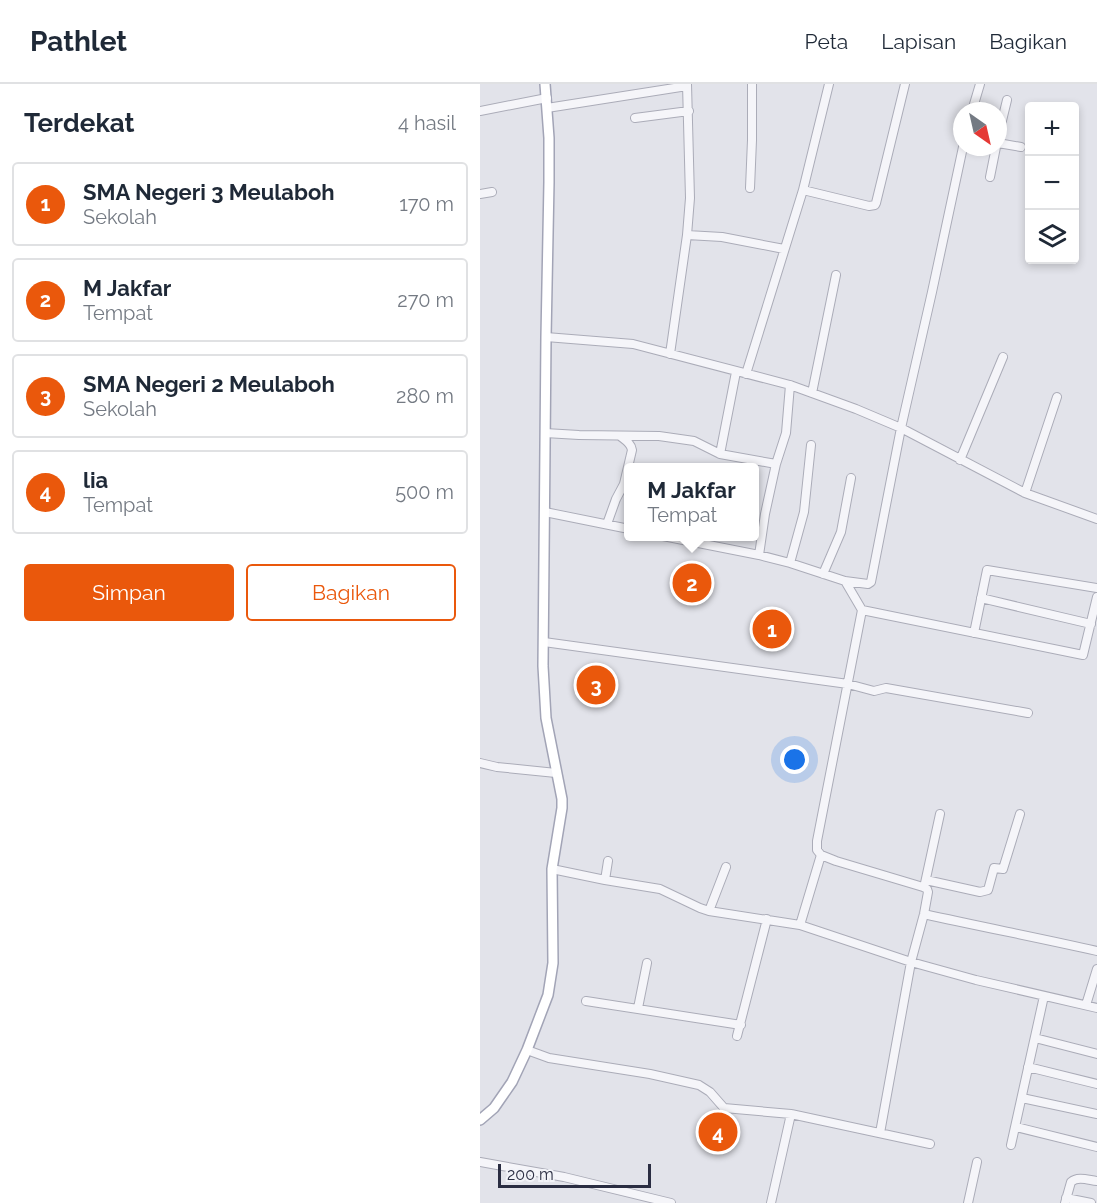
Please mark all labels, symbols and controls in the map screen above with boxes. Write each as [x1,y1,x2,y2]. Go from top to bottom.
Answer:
text: Pathlet [30,25,127,58]
text: Peta [805,29,848,54]
text: Lapisan [881,29,956,54]
text: Bagikan [989,29,1067,54]
north arrow [953,102,1007,156]
map controls [1025,102,1079,264]
button: + [1025,102,1079,156]
text: Terdekat [24,108,135,138]
text: 4 hasil [398,111,456,135]
button: − [1025,156,1079,210]
text: SMA Negeri 3 Meulaboh [83,179,335,205]
text: 1 [41,192,50,216]
text: 170 m [399,192,454,216]
text: Sekolah [83,205,157,229]
button: layers [1025,210,1079,264]
text: M Jakfar [83,275,171,301]
text: 2 [40,288,51,312]
text: 270 m [397,288,454,312]
text: Tempat [83,301,153,325]
text: SMA Negeri 2 Meulaboh [83,371,335,397]
text: 3 [40,384,51,408]
text: 280 m [396,384,454,408]
text: Sekolah [83,397,157,421]
popup [624,463,759,541]
text: lia [83,467,108,493]
text: M Jakfar [647,477,736,503]
text: 4 [40,480,51,504]
text: 500 m [395,480,454,504]
text: Tempat [83,493,153,517]
text: Tempat [647,503,717,527]
pin: 2 [672,560,712,606]
button: Simpan [24,564,234,621]
button: Bagikan [246,564,456,621]
pin: 1 [752,606,792,652]
pin: 3 [576,662,616,708]
your location [780,745,809,774]
pin: 4 [698,1110,738,1154]
scale bar [498,1161,651,1188]
text: 200 m [507,1165,554,1184]

